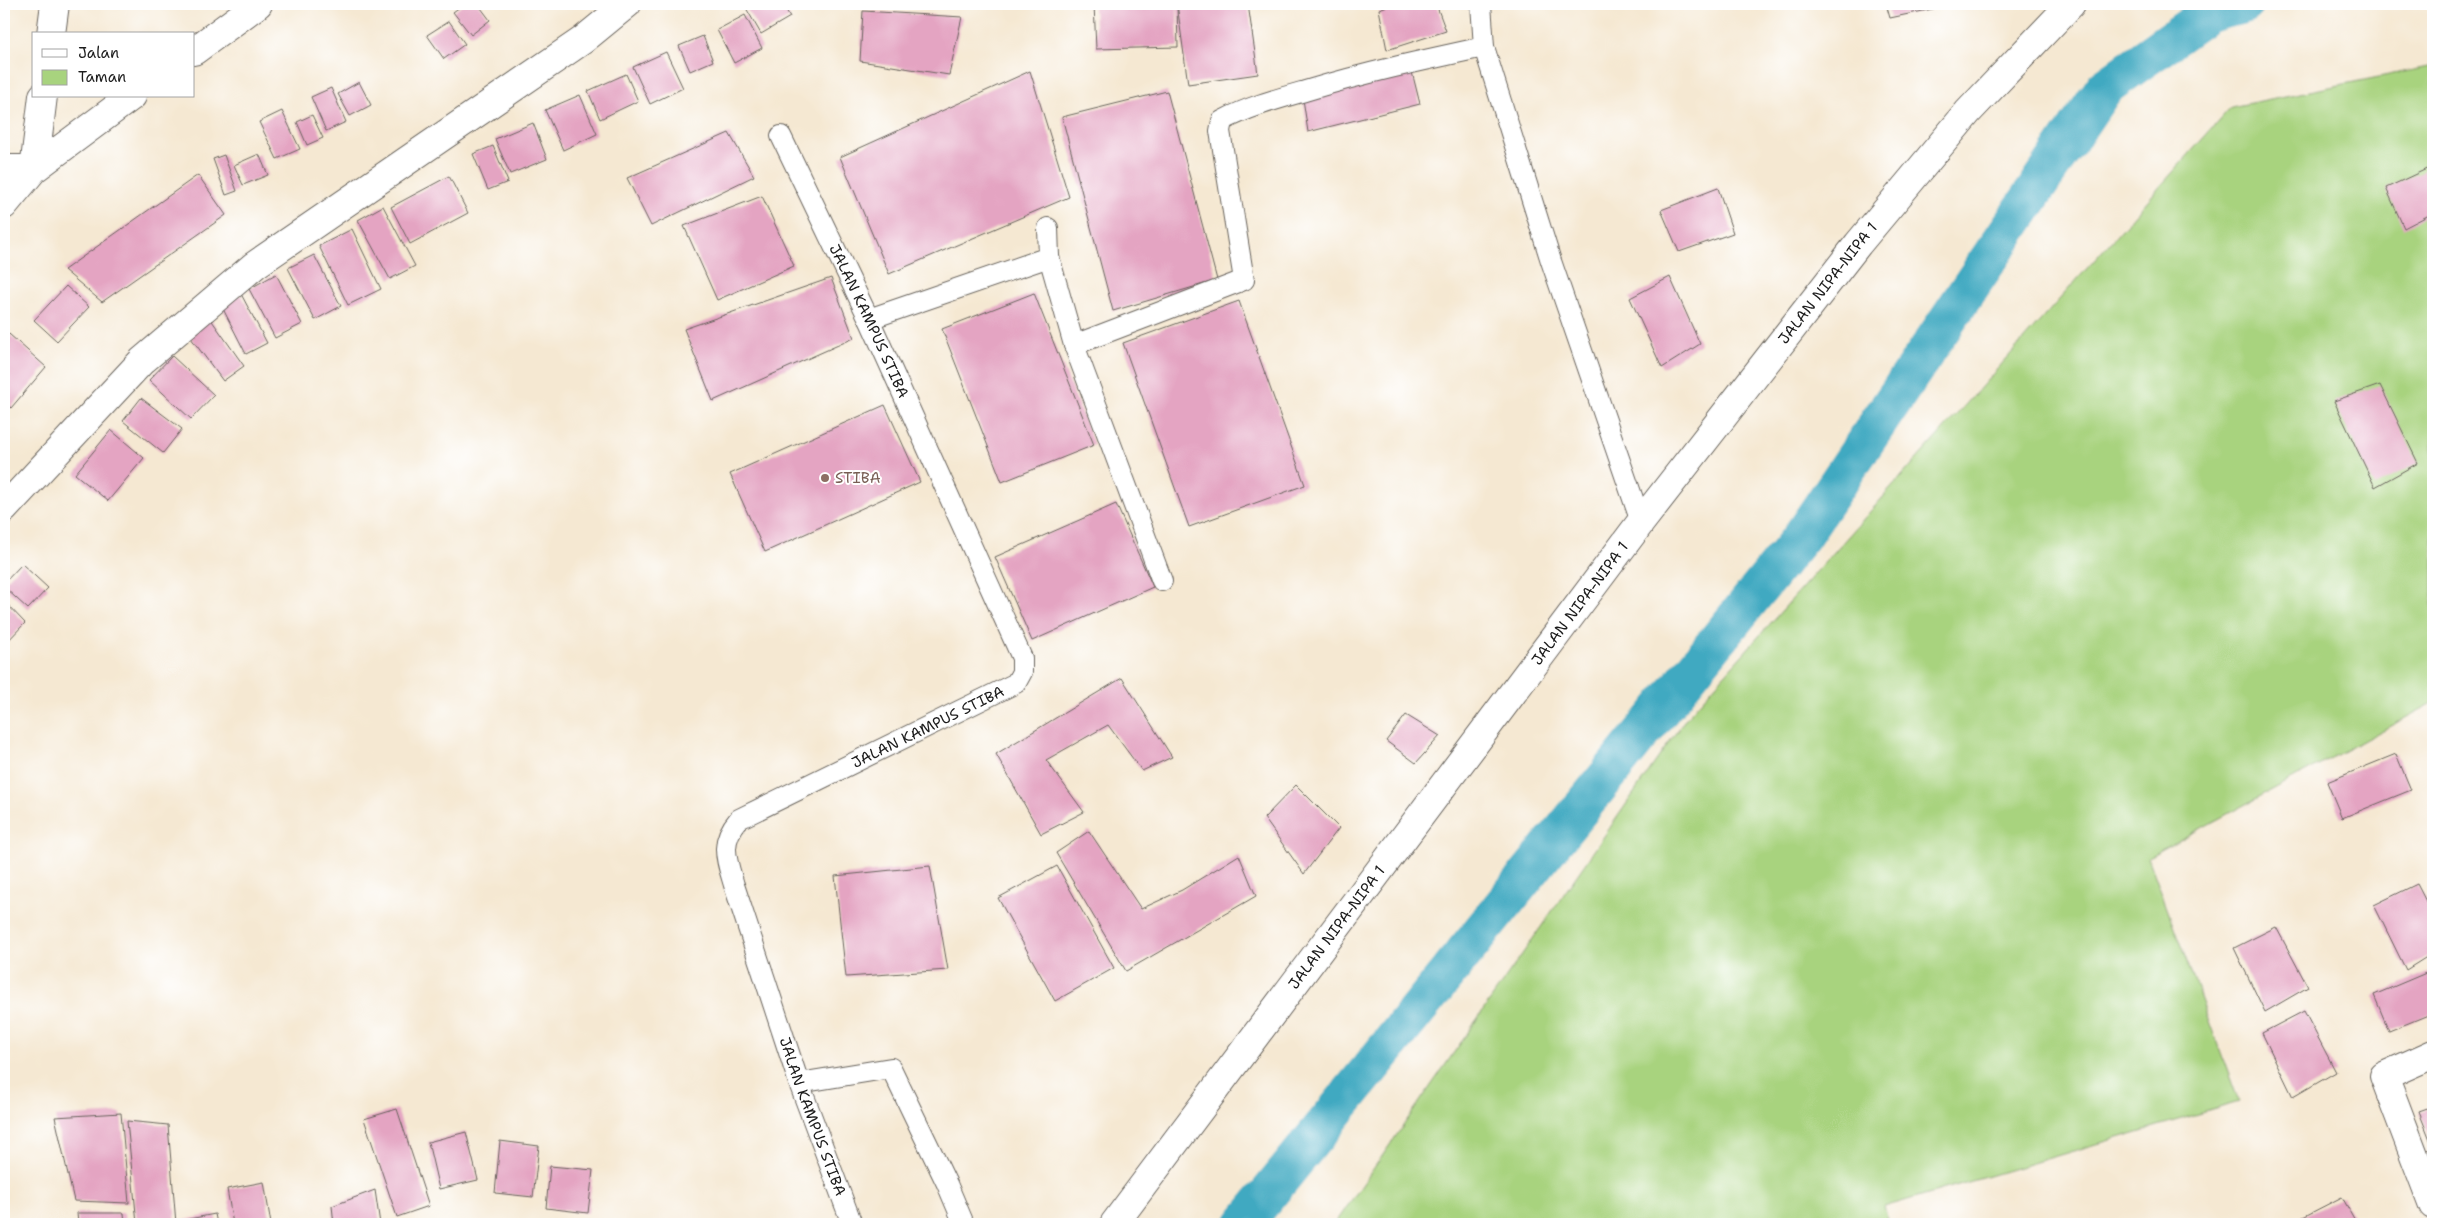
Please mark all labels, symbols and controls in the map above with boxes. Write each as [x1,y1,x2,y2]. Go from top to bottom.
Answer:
legend [32,32,195,98]
text: Jalan [78,43,119,63]
text: Taman [78,67,126,87]
street label: JALAN NIPA-NIPA 1 [1774,218,1882,348]
street label: JALAN KAMPUS STIBA [825,241,913,401]
place label: STIBA [835,468,881,488]
marker: STIBA [819,472,831,484]
street label: JALAN NIPA-NIPA 1 [1527,538,1633,669]
street label: JALAN KAMPUS STIBA [848,681,1008,773]
street label: JALAN NIPA-NIPA 1 [1284,861,1390,993]
street label: JALAN KAMPUS STIBA [775,1035,851,1199]

